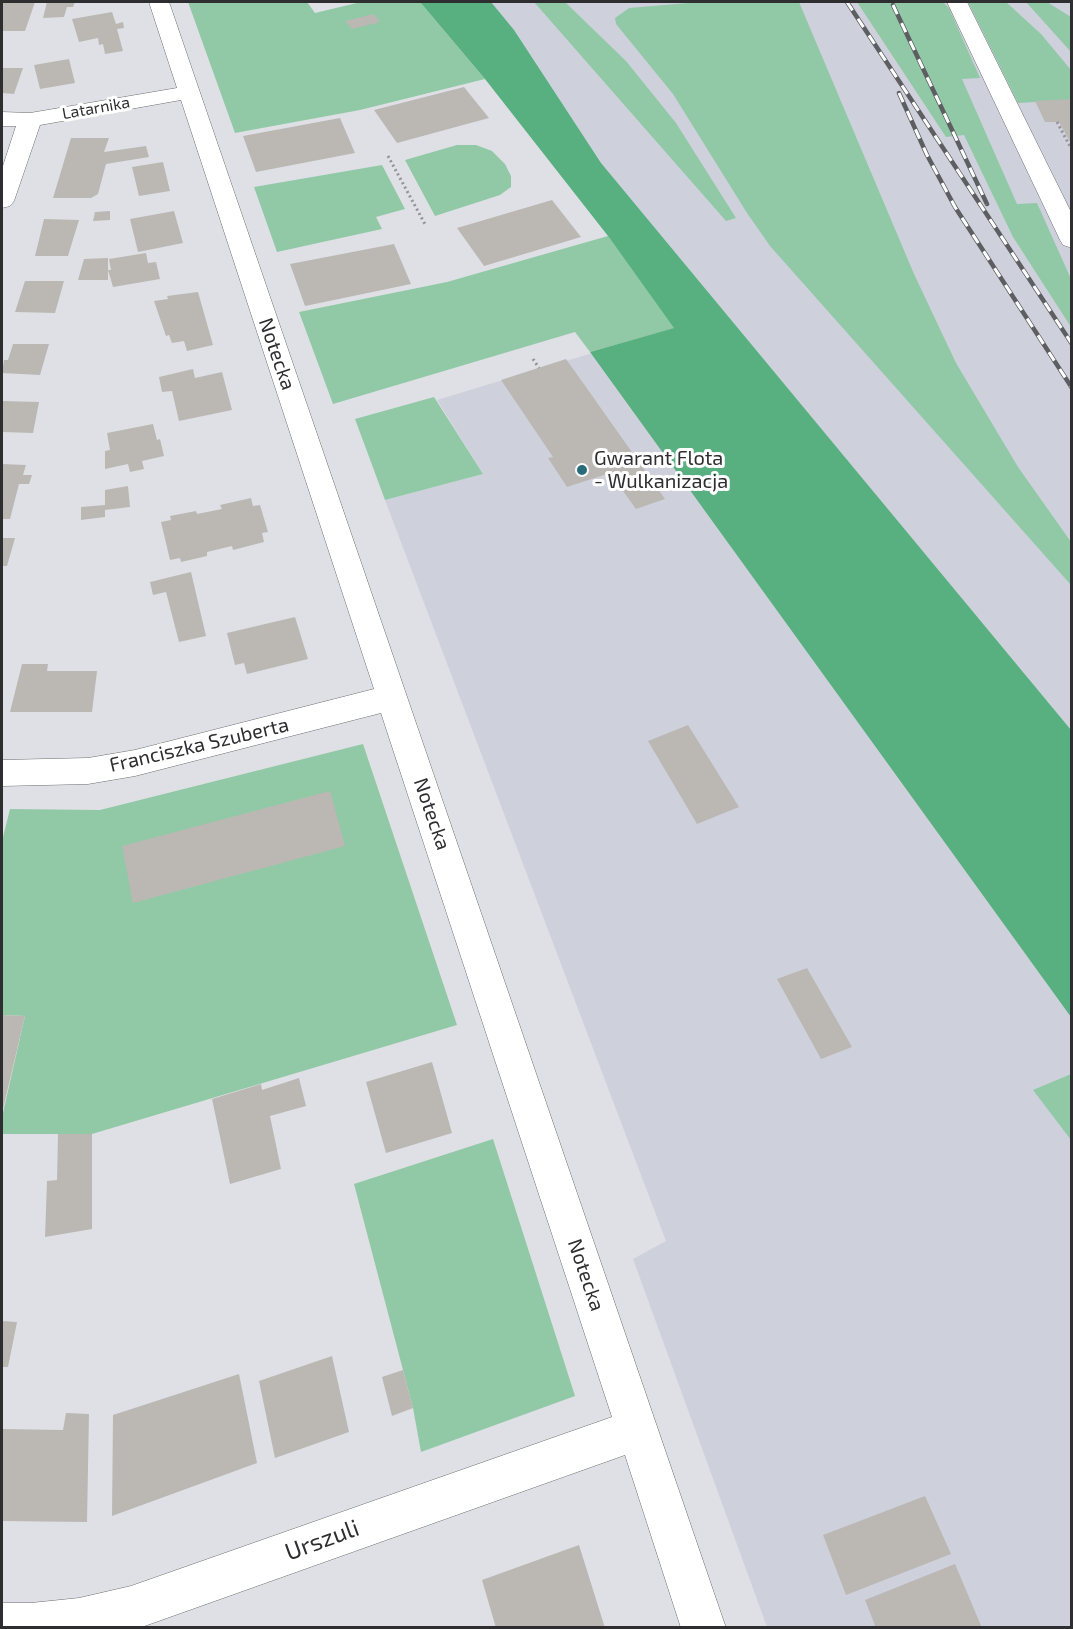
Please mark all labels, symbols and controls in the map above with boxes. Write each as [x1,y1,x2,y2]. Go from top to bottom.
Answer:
street label: Latarnika [61,93,131,123]
street label: Notecka [253,315,301,393]
place label: Gwarant Flota - Wulkanizacja [594,446,728,493]
marker: Gwarant Flota - Wulkanizacja [575,463,589,477]
street label: Franciszka Szuberta [107,713,291,777]
street label: Notecka [408,775,456,853]
street label: Notecka [562,1236,610,1314]
street label: Urszuli [281,1513,363,1567]

